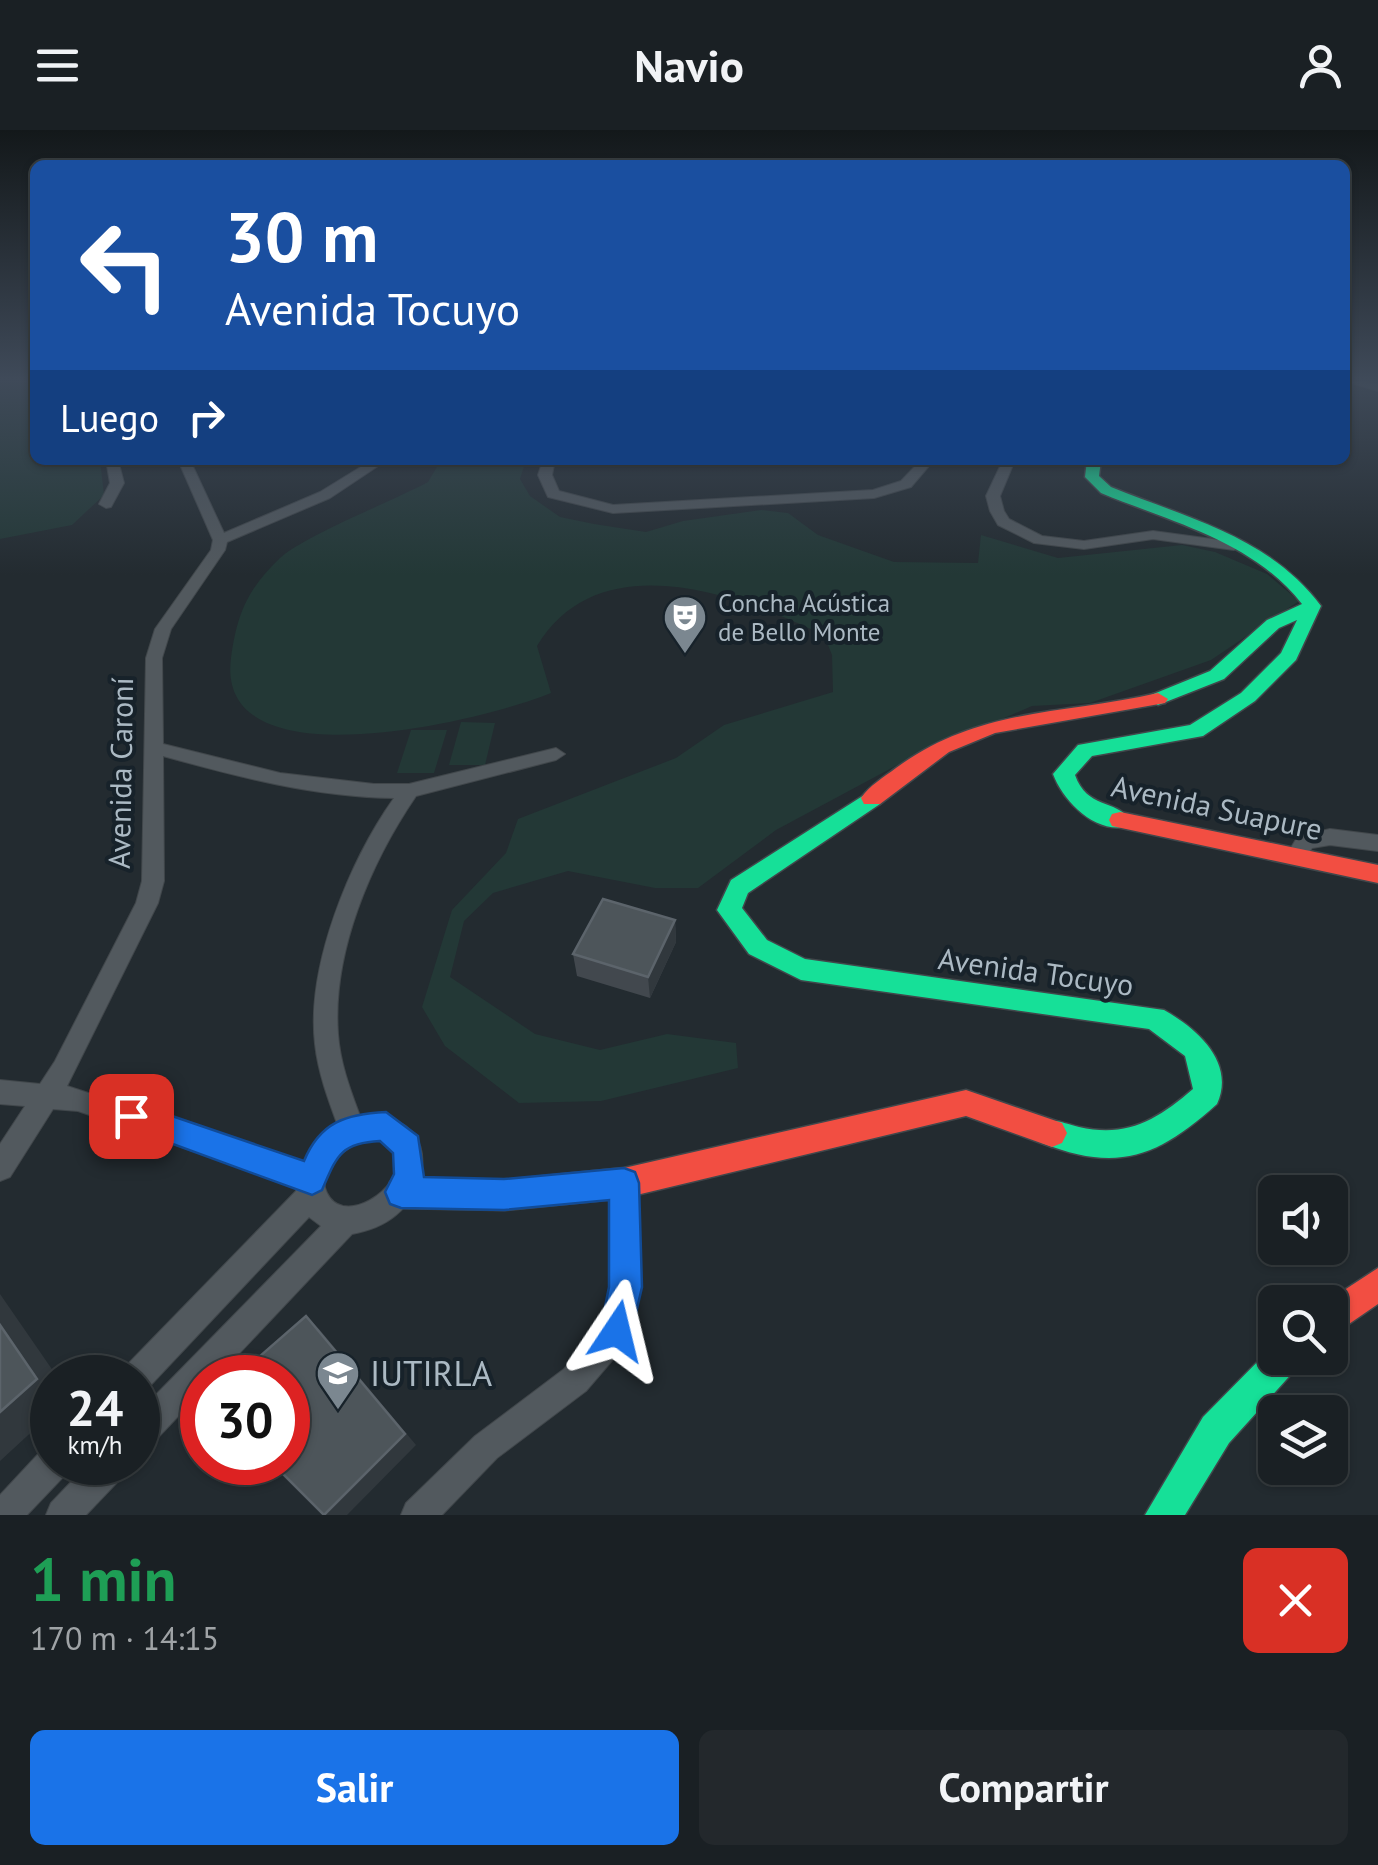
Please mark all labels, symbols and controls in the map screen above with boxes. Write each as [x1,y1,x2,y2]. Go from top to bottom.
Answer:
text: Navio [634,36,744,94]
icon: menu [30,38,85,93]
icon: person [1293,38,1348,93]
text: 30 m [225,191,378,281]
icon: left [60,200,190,330]
text: Avenida Tocuyo [225,279,520,337]
icon: right [179,390,234,445]
text: Luego [60,393,159,442]
place label: Concha Acústica de Bello Monte [718,587,890,648]
theatre icon: Concha Acústica de Bello Monte [662,594,708,655]
street label: Avenida Caroní [99,677,141,869]
street label: Avenida Suapure [1108,766,1326,848]
street label: Avenida Tocuyo [936,938,1136,1004]
pin [89,1074,174,1159]
icon: arrive [104,1089,159,1144]
map controls [1258,1175,1348,1485]
button: sound [1258,1175,1348,1265]
position arrow [565,1279,669,1383]
button: search [1258,1285,1348,1375]
school or university icon: IUTIRLA [315,1350,361,1411]
place label: IUTIRLA [370,1350,493,1396]
speed limit sign: 30 [180,1355,310,1485]
text: 24 [67,1375,123,1440]
button: layers [1258,1395,1348,1485]
text: km/h [68,1429,122,1461]
text: 1 min [30,1540,176,1618]
button: close [1243,1548,1348,1653]
text: 170 m · 14:15 [30,1617,219,1659]
button: Salir [30,1730,679,1845]
button: Compartir [699,1730,1348,1845]

